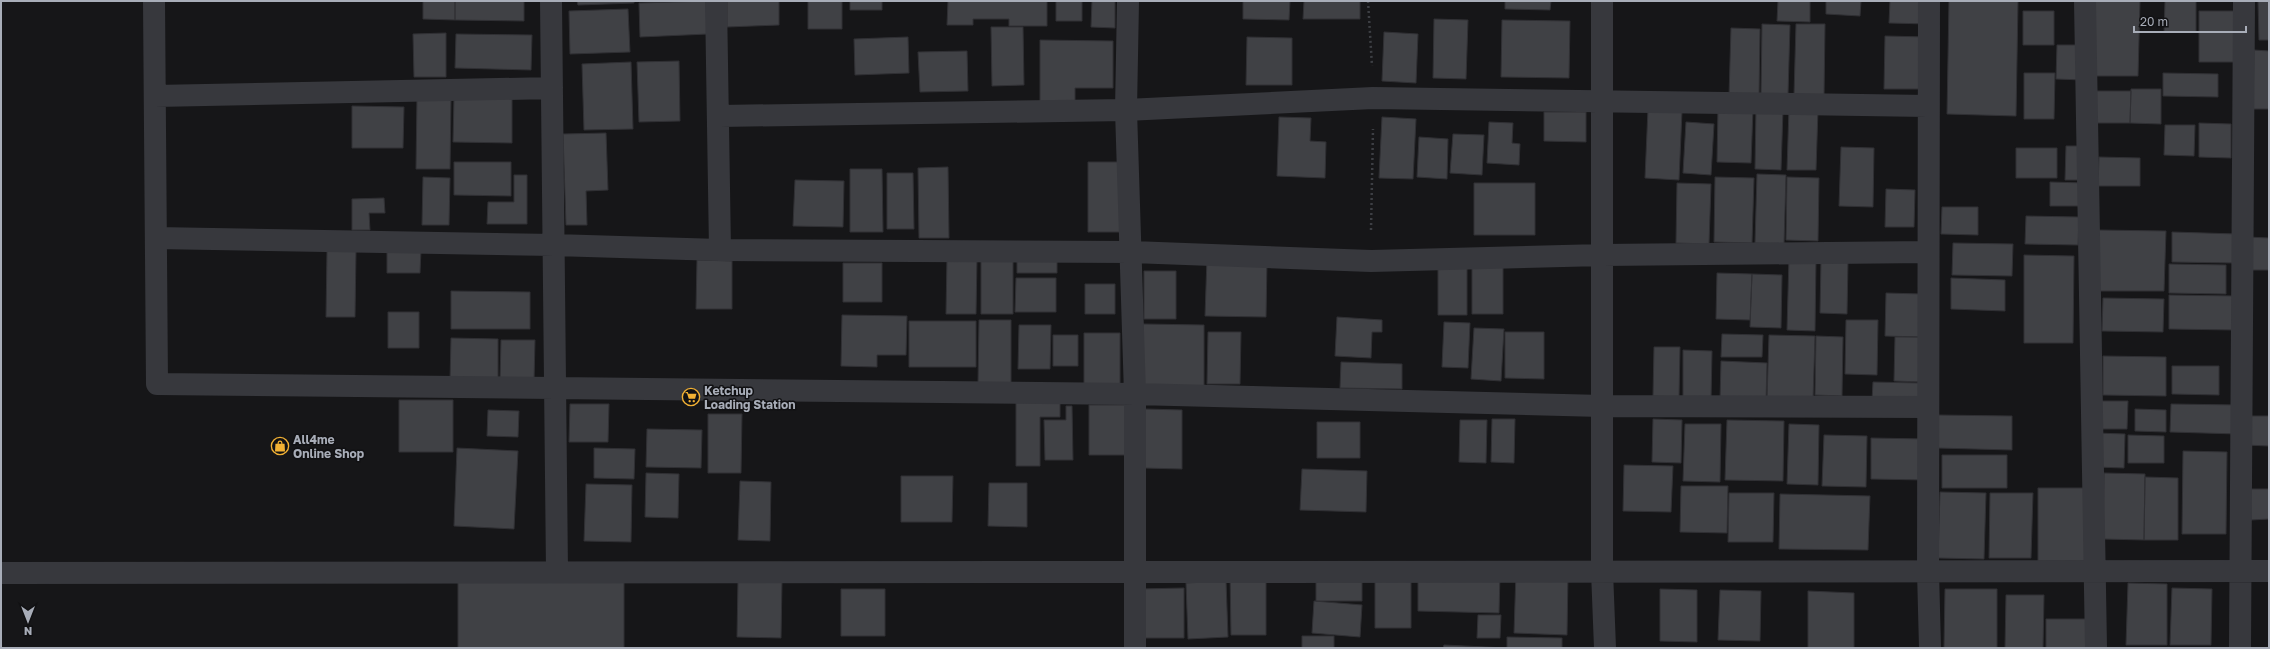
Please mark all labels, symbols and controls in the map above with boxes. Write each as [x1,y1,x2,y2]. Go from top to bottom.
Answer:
scale bar [2134,8,2246,34]
text: 20 m [2140,14,2168,29]
place label: Ketchup Loading Station [704,383,796,412]
supermarket icon: Ketchup Loading Station [681,387,701,407]
place label: All4me Online Shop [293,432,365,461]
shop icon: All4me Online Shop [270,436,290,456]
north arrow [8,601,48,641]
text: N [24,625,32,638]

